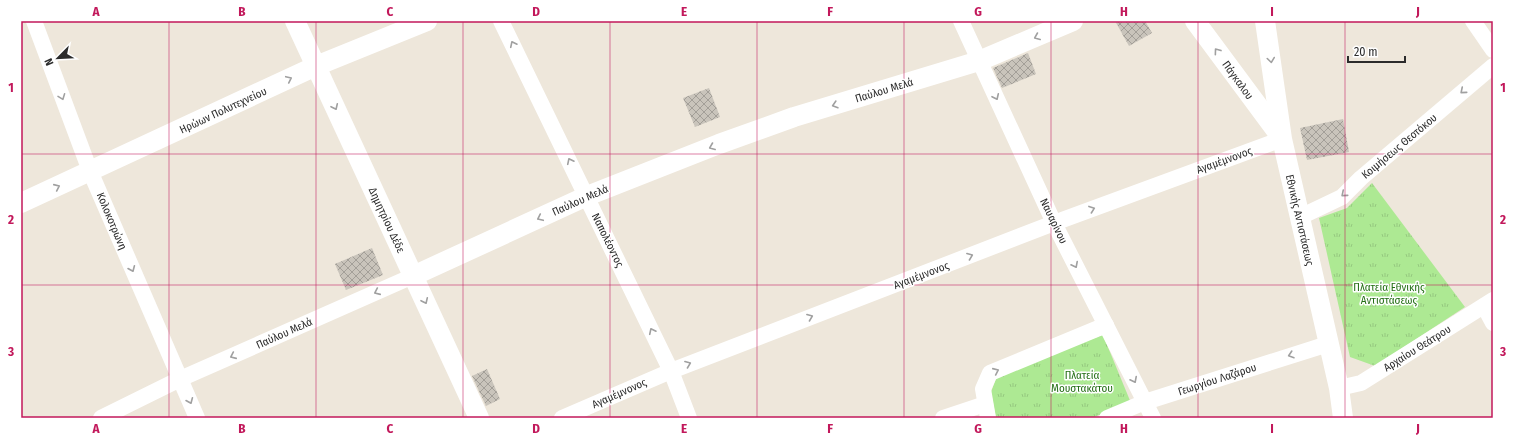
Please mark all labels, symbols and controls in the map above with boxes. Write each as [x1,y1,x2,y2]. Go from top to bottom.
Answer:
text: A [91,4,100,19]
text: B [238,4,246,19]
text: C [387,4,394,19]
text: D [532,4,540,19]
text: E [681,4,687,19]
text: F [827,4,833,19]
text: G [974,4,982,19]
text: H [1120,4,1128,19]
text: I [1270,4,1274,19]
text: J [1415,4,1420,19]
one-way arrow [1034,32,1042,40]
north arrow [38,38,78,78]
scale bar [1348,38,1405,64]
one-way arrow [510,41,518,49]
text: 20 m [1354,45,1378,59]
one-way arrow [1214,48,1222,55]
text: N [42,56,57,68]
one-way arrow [1266,57,1275,63]
street label: Πάγκαλου [1219,58,1256,102]
street label: Παύλου Μελά [853,75,915,105]
one-way arrow [285,76,292,84]
text: 1 [8,80,14,95]
text: 1 [1500,80,1506,95]
street label: Ηρώων Πολυτεχνείου [177,85,269,136]
one-way arrow [1461,87,1468,94]
one-way arrow [58,93,66,100]
one-way arrow [991,93,999,100]
one-way arrow [831,100,838,109]
one-way arrow [330,103,338,111]
street label: Κοιμήσεως Θεοτόκου [1359,111,1440,182]
one-way arrow [708,142,715,150]
street label: Αγαμέμνονος [1194,144,1254,177]
one-way arrow [567,158,574,166]
street label: Εθνικής Αντιστάσεως [1283,173,1316,267]
street label: Παύλου Μελά [550,182,610,219]
one-way arrow [53,183,60,191]
street label: Δημητρίου Δέδε [366,185,408,255]
one-way arrow [1341,190,1348,197]
street label: Κολοκοτρώνη [94,191,129,252]
street label: Ναυαρίνου [1037,196,1070,246]
one-way arrow [1088,206,1095,214]
street label: Ναπολέοντος [589,211,626,270]
text: 2 [7,212,14,227]
text: 2 [1499,212,1506,227]
one-way arrow [536,213,544,221]
one-way arrow [967,252,974,260]
street label: Αγαμέμνονος [892,259,951,292]
one-way arrow [1071,260,1078,268]
one-way arrow [128,265,136,272]
park label: Πλατεία Εθνικής Αντιστάσεως [1353,281,1425,307]
one-way arrow [374,287,382,295]
one-way arrow [420,297,428,305]
one-way arrow [806,314,813,322]
street label: Παύλου Μελά [254,315,314,352]
street label: Αρχαίου Θεάτρου [1381,323,1453,374]
one-way arrow [649,328,657,335]
text: 3 [7,344,14,359]
text: 3 [1499,344,1506,359]
one-way arrow [229,351,236,359]
one-way arrow [1288,351,1295,359]
one-way arrow [684,361,692,369]
street label: Γεωργίου Λαζάρου [1176,361,1258,398]
one-way arrow [992,368,999,376]
park label: Πλατεία Μουστακάτου [1051,369,1113,395]
street label: Αγαμέμνονος [590,375,649,411]
one-way arrow [1130,376,1137,384]
one-way arrow [185,398,193,405]
text: A [91,421,100,436]
text: B [238,421,246,436]
text: C [387,421,394,436]
text: D [532,421,540,436]
text: E [681,421,687,436]
text: F [827,421,833,436]
text: G [974,421,982,436]
text: H [1120,421,1128,436]
text: I [1270,421,1274,436]
text: J [1415,421,1420,436]

